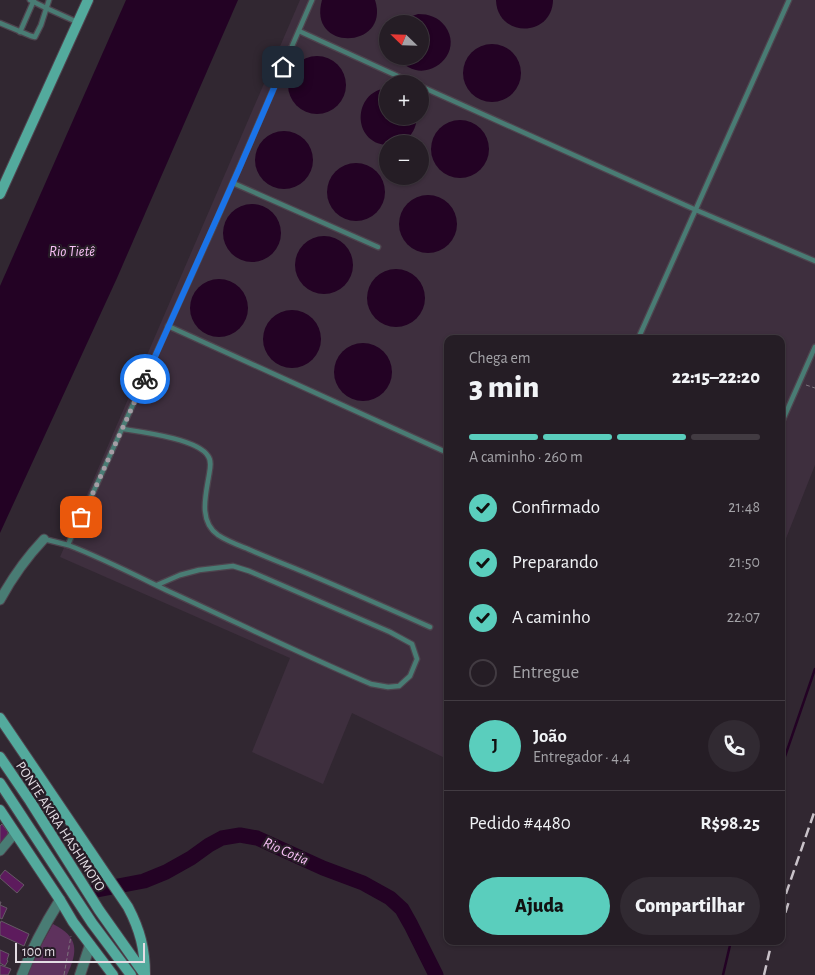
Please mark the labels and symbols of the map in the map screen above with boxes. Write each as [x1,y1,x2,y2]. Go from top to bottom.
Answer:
north arrow [379,15,429,65]
pin [262,46,304,88]
water label: Rio Tietê [49,244,95,259]
courier [120,354,170,404]
pin [60,496,102,538]
street label: PONTE AKIRA HASHIMOTO [13,759,107,894]
water label: Rio Cotia [261,835,311,868]
scale bar [15,940,145,963]

